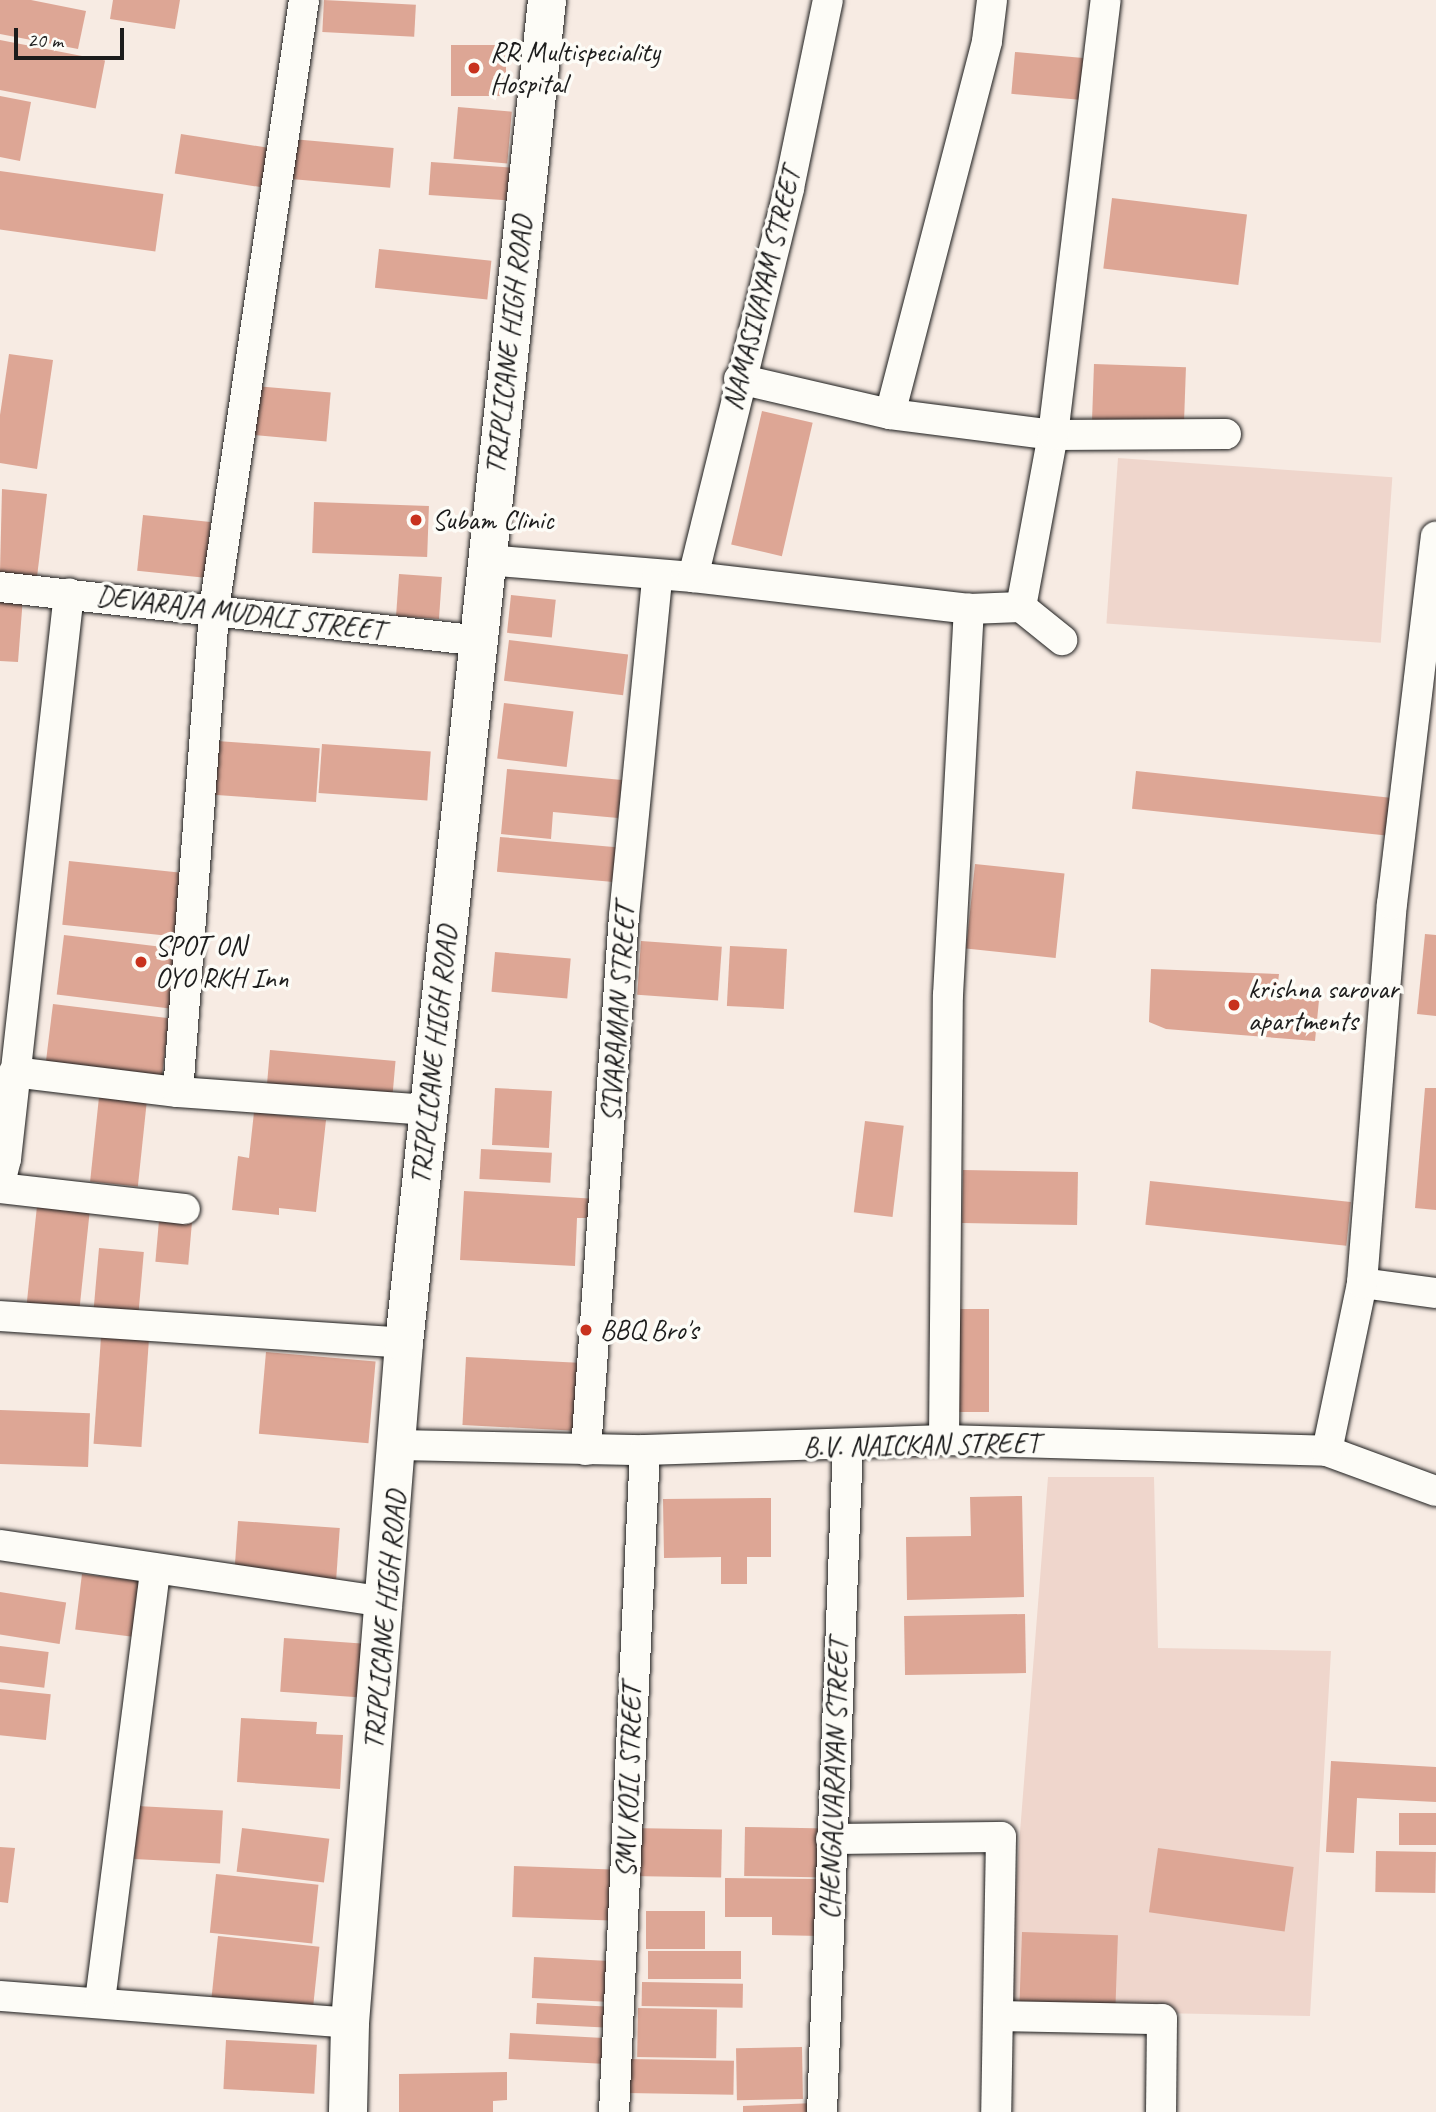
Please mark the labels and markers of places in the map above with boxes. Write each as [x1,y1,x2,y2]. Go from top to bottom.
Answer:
place label: RR Multispeciality Hospital [490,35,660,101]
marker: RR Multispeciality Hospital [464,58,484,78]
place label: Subam Clinic [432,503,554,537]
marker: Subam Clinic [406,510,426,530]
place label: SPOT ON OYO RKH Inn [155,929,289,995]
marker: SPOT ON OYO RKH Inn [133,954,149,970]
place label: krishna sarovar apartments [1248,972,1399,1038]
marker: krishna sarovar apartments [1226,997,1242,1013]
place label: BBQ Bro's [600,1313,698,1347]
marker: BBQ Bro's [578,1322,594,1338]

